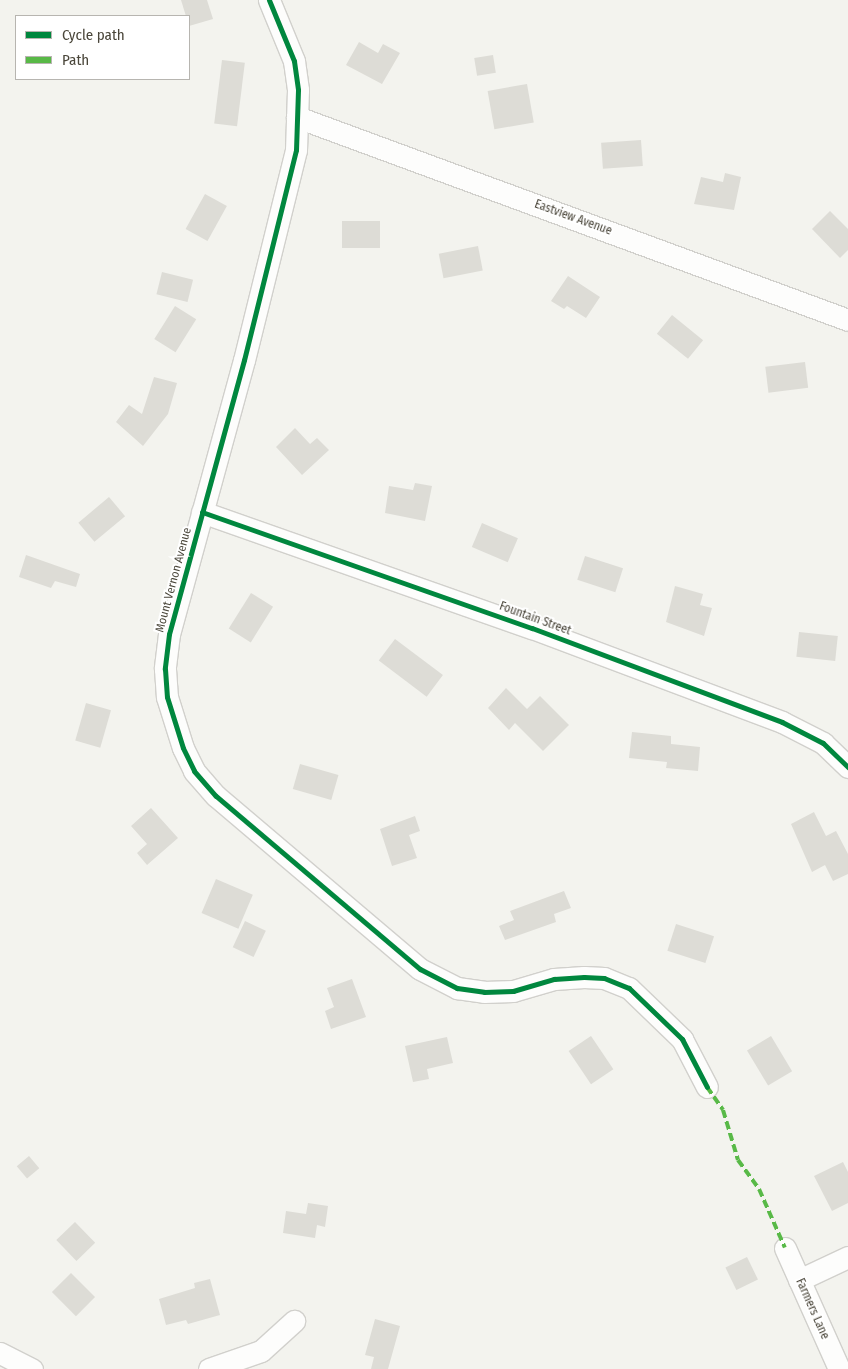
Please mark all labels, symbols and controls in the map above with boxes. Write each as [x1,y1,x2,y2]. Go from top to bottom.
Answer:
legend [15,15,190,80]
text: Cycle path [62,26,125,44]
text: Path [62,51,89,69]
street label: Eastview Avenue [532,197,614,239]
street label: Mount Vernon Avenue [153,526,195,634]
street label: Fountain Street [497,599,573,639]
street label: Farmers Lane [792,1276,832,1342]

